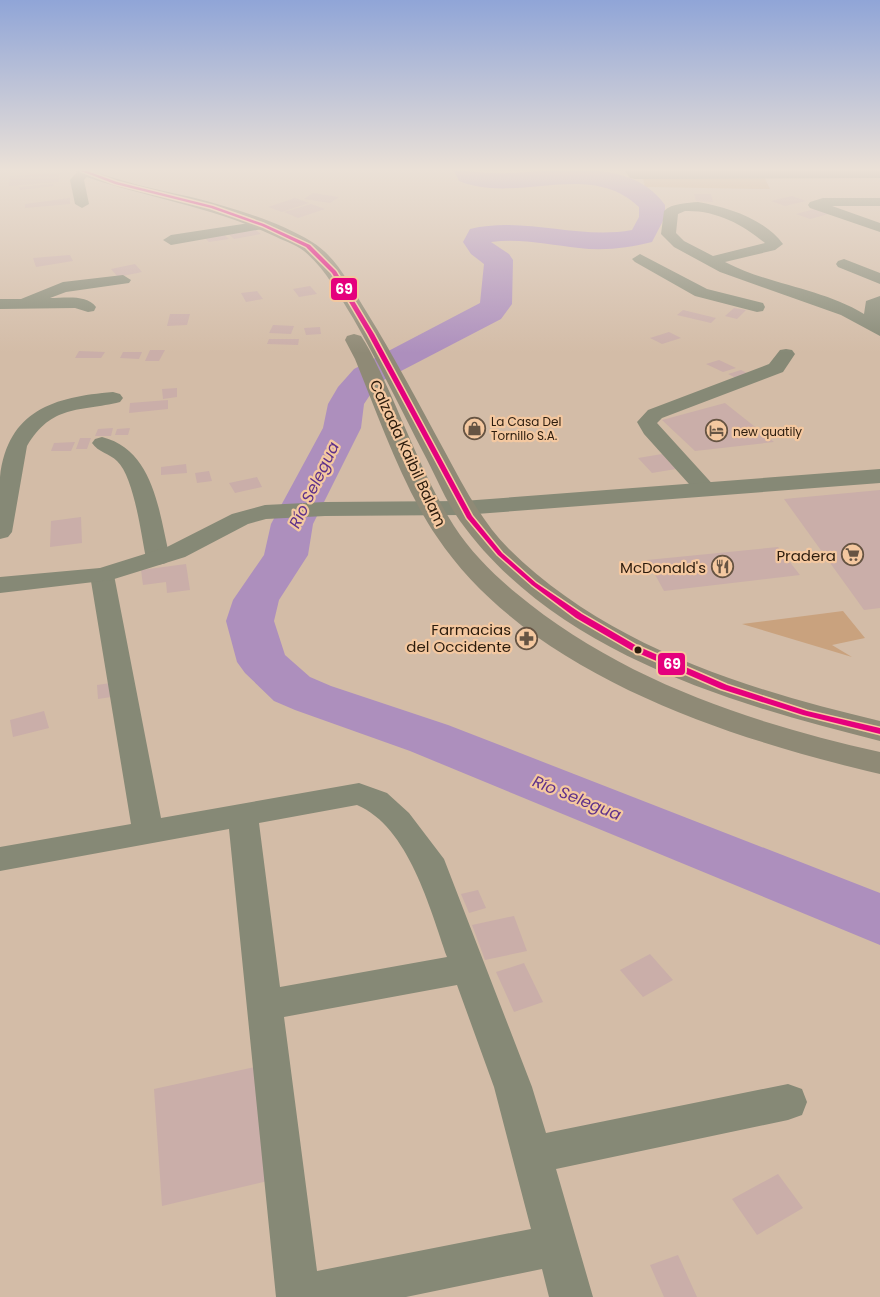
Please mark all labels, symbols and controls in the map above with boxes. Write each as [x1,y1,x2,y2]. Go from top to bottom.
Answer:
line badge: 69 [330,277,358,301]
text: 69 [335,279,353,299]
street label: Calzada Kaibil Balam [365,376,451,530]
place label: La Casa Del Tornillo S.A. [491,413,561,444]
shop icon: La Casa Del Tornillo S.A. [463,416,487,440]
hotel icon: new quatily [705,419,729,443]
place label: new quatily [733,423,802,440]
water label: Río Selegua [283,438,345,532]
supermarket icon: Pradera [840,543,864,567]
place label: Pradera [776,545,836,566]
restaurant icon: McDonald's [710,555,734,579]
place label: McDonald's [620,557,706,578]
place label: Farmacias del Occidente [406,619,511,657]
pharmacy icon: Farmacias del Occidente [515,626,539,650]
unlabelled marker [633,645,643,655]
line badge: 69 [657,652,686,676]
text: 69 [663,654,681,674]
water label: Río Selegua [529,770,625,826]

